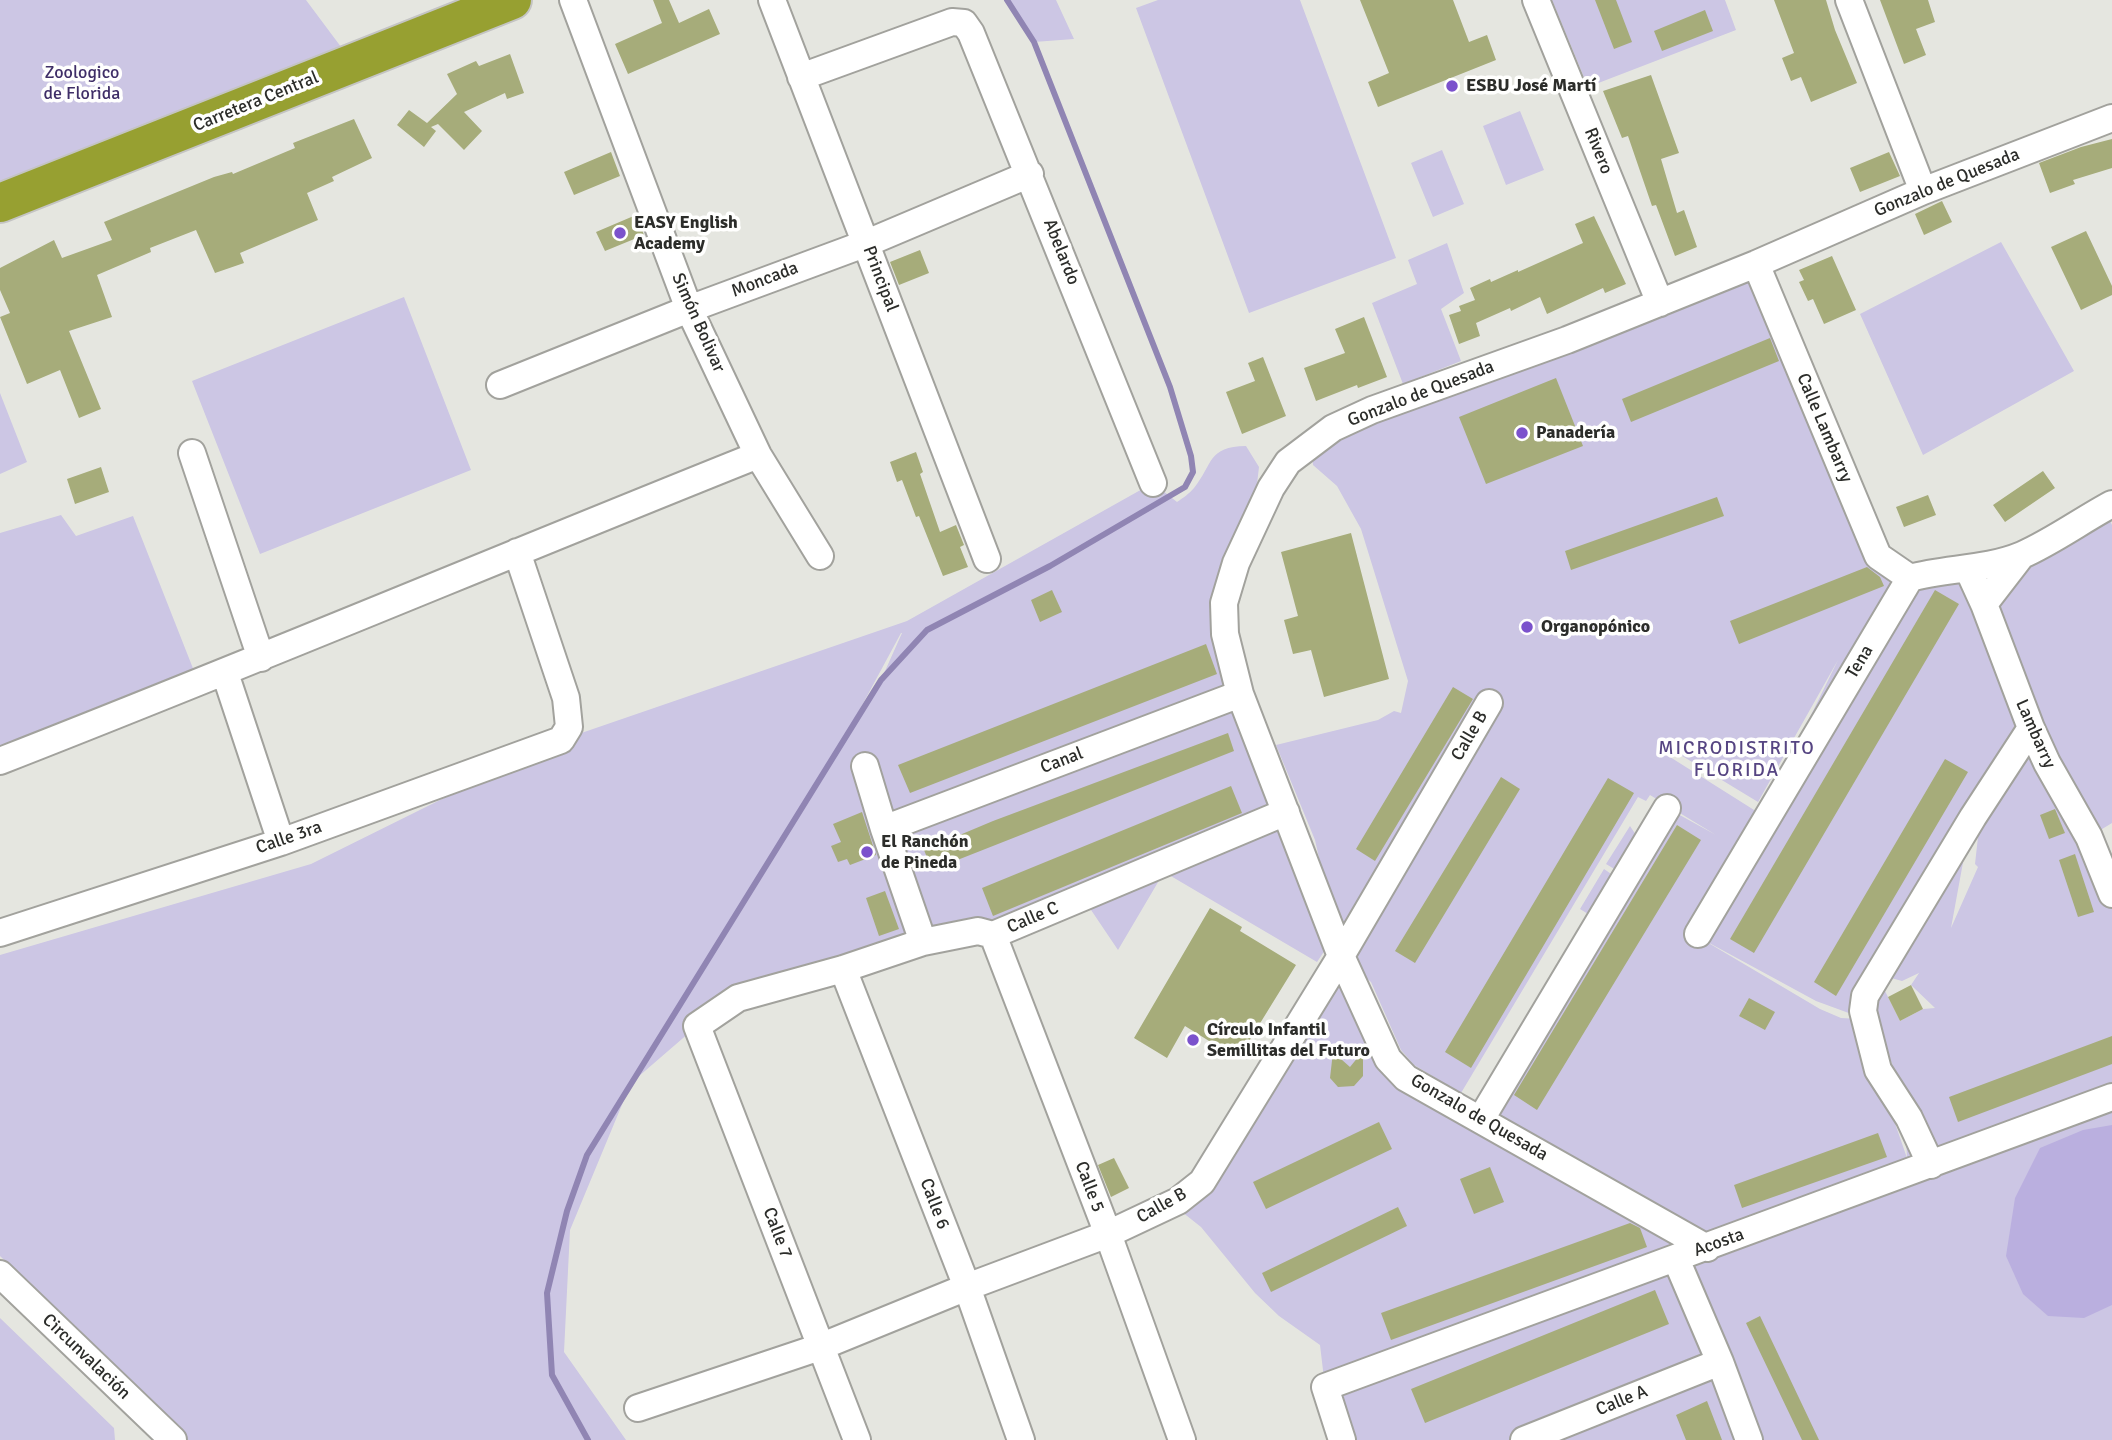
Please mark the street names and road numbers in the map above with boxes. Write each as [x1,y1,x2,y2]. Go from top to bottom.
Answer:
street label: Carretera Central [190,67,322,137]
street label: Rivero [1579,125,1617,177]
street label: Gonzalo de Quesada [1871,144,2023,222]
street label: Abelardo [1038,216,1084,288]
street label: Principal [858,243,902,315]
street label: Moncada [728,257,802,303]
street label: Simón Bolivar [666,270,730,376]
street label: Gonzalo de Quesada [1345,356,1497,432]
street label: Calle Lambarry [1791,370,1857,486]
street label: Tena [1842,641,1878,683]
street label: Lambarry [2010,696,2060,772]
street label: Calle B [1447,707,1493,765]
street label: Canal [1038,743,1086,779]
street label: Calle 3ra [253,817,325,859]
street label: Calle C [1004,898,1062,938]
street label: Gonzalo de Quesada [1406,1070,1552,1166]
street label: Calle 5 [1069,1159,1109,1215]
street label: Calle 6 [914,1176,954,1232]
street label: Calle B [1133,1183,1191,1229]
street label: Calle 7 [757,1205,797,1261]
street label: Acosta [1691,1224,1747,1262]
street label: Circunvalación [37,1310,135,1404]
street label: Calle A [1593,1381,1651,1421]

